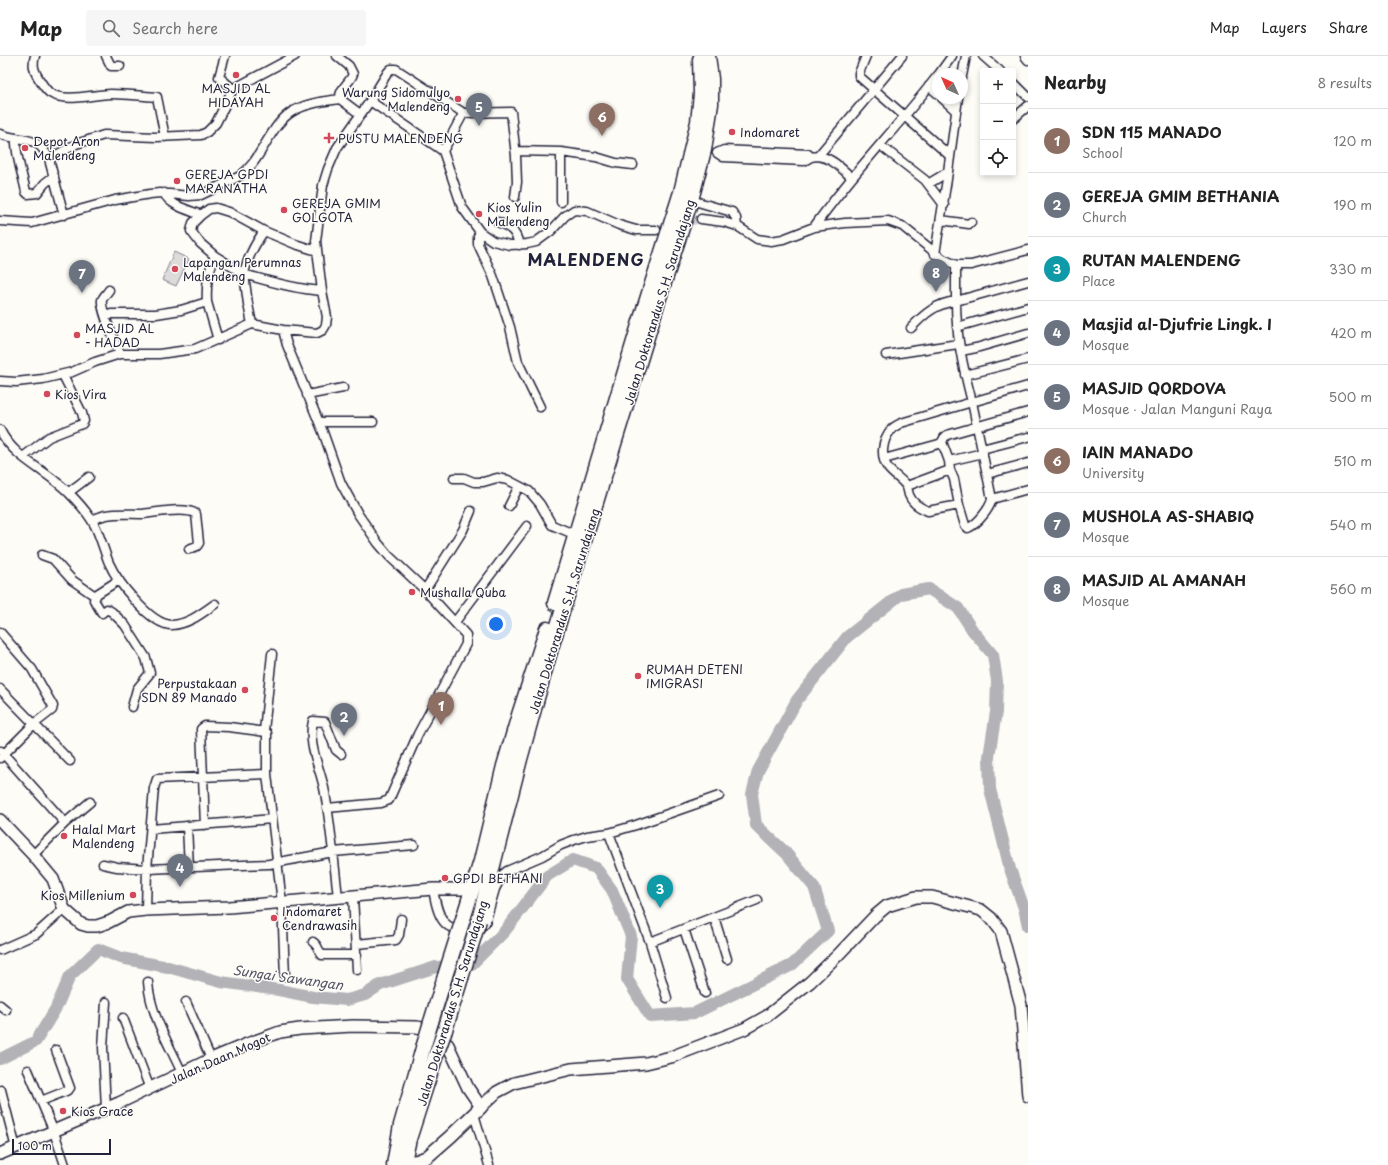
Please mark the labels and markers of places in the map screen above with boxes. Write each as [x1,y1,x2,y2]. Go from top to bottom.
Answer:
marker: MASJID AL HIDAYAH [231,70,241,80]
place label: MASJID AL HIDAYAH [201,79,271,111]
place label: Warung Sidomulyo Malendeng [342,83,450,115]
pin: 5 [466,93,492,126]
marker: Warung Sidomulyo Malendeng [453,94,463,104]
pin: 6 [589,103,615,136]
place label: Indomaret [740,123,800,141]
marker: Indomaret [727,127,737,137]
place label: PUSTU MALENDENG [338,129,464,147]
place label: Depot Aron Malendeng [33,132,100,164]
marker: PUSTU MALENDENG [323,132,335,144]
marker: Depot Aron Malendeng [20,143,30,153]
place label: GEREJA GPDI MARANATHA [185,165,268,197]
marker: GEREJA GPDI MARANATHA [172,176,182,186]
place label: GEREJA GMIM GOLGOTA [292,194,381,226]
place label: Kios Yulin Malendeng [487,198,549,230]
marker: GEREJA GMIM GOLGOTA [279,205,289,215]
marker: Kios Yulin Malendeng [474,209,484,219]
place label: Lapangan Perumnas Malendeng [183,253,302,285]
pin: 8 [923,259,949,292]
pin: 7 [69,260,95,293]
marker: Lapangan Perumnas Malendeng [170,264,180,274]
place label: MASJID AL - HADAD [85,319,154,351]
marker: MASJID AL - HADAD [72,330,82,340]
place label: Kios Vira [55,385,107,403]
marker: Kios Vira [42,389,52,399]
place label: Mushalla Quba [420,583,507,601]
marker: Mushalla Quba [407,587,417,597]
place label: RUMAH DETENI IMIGRASI [646,660,743,692]
marker: RUMAH DETENI IMIGRASI [633,671,643,681]
place label: Perpustakaan SDN 89 Manado [141,674,237,706]
marker: Perpustakaan SDN 89 Manado [240,685,250,695]
pin: 1 [428,692,454,725]
pin: 2 [331,703,357,736]
place label: Halal Mart Malendeng [72,820,136,852]
marker: Halal Mart Malendeng [59,831,69,841]
pin: 4 [167,854,193,887]
place label: GPDI BETHANI [453,869,543,887]
marker: GPDI BETHANI [440,873,450,883]
pin: 3 [647,875,673,908]
place label: Kios Millenium [40,886,125,904]
marker: Kios Millenium [128,890,138,900]
place label: Indomaret Cendrawasih [282,902,357,934]
marker: Indomaret Cendrawasih [269,913,279,923]
place label: Kios Grace [71,1102,133,1120]
marker: Kios Grace [58,1106,68,1116]

